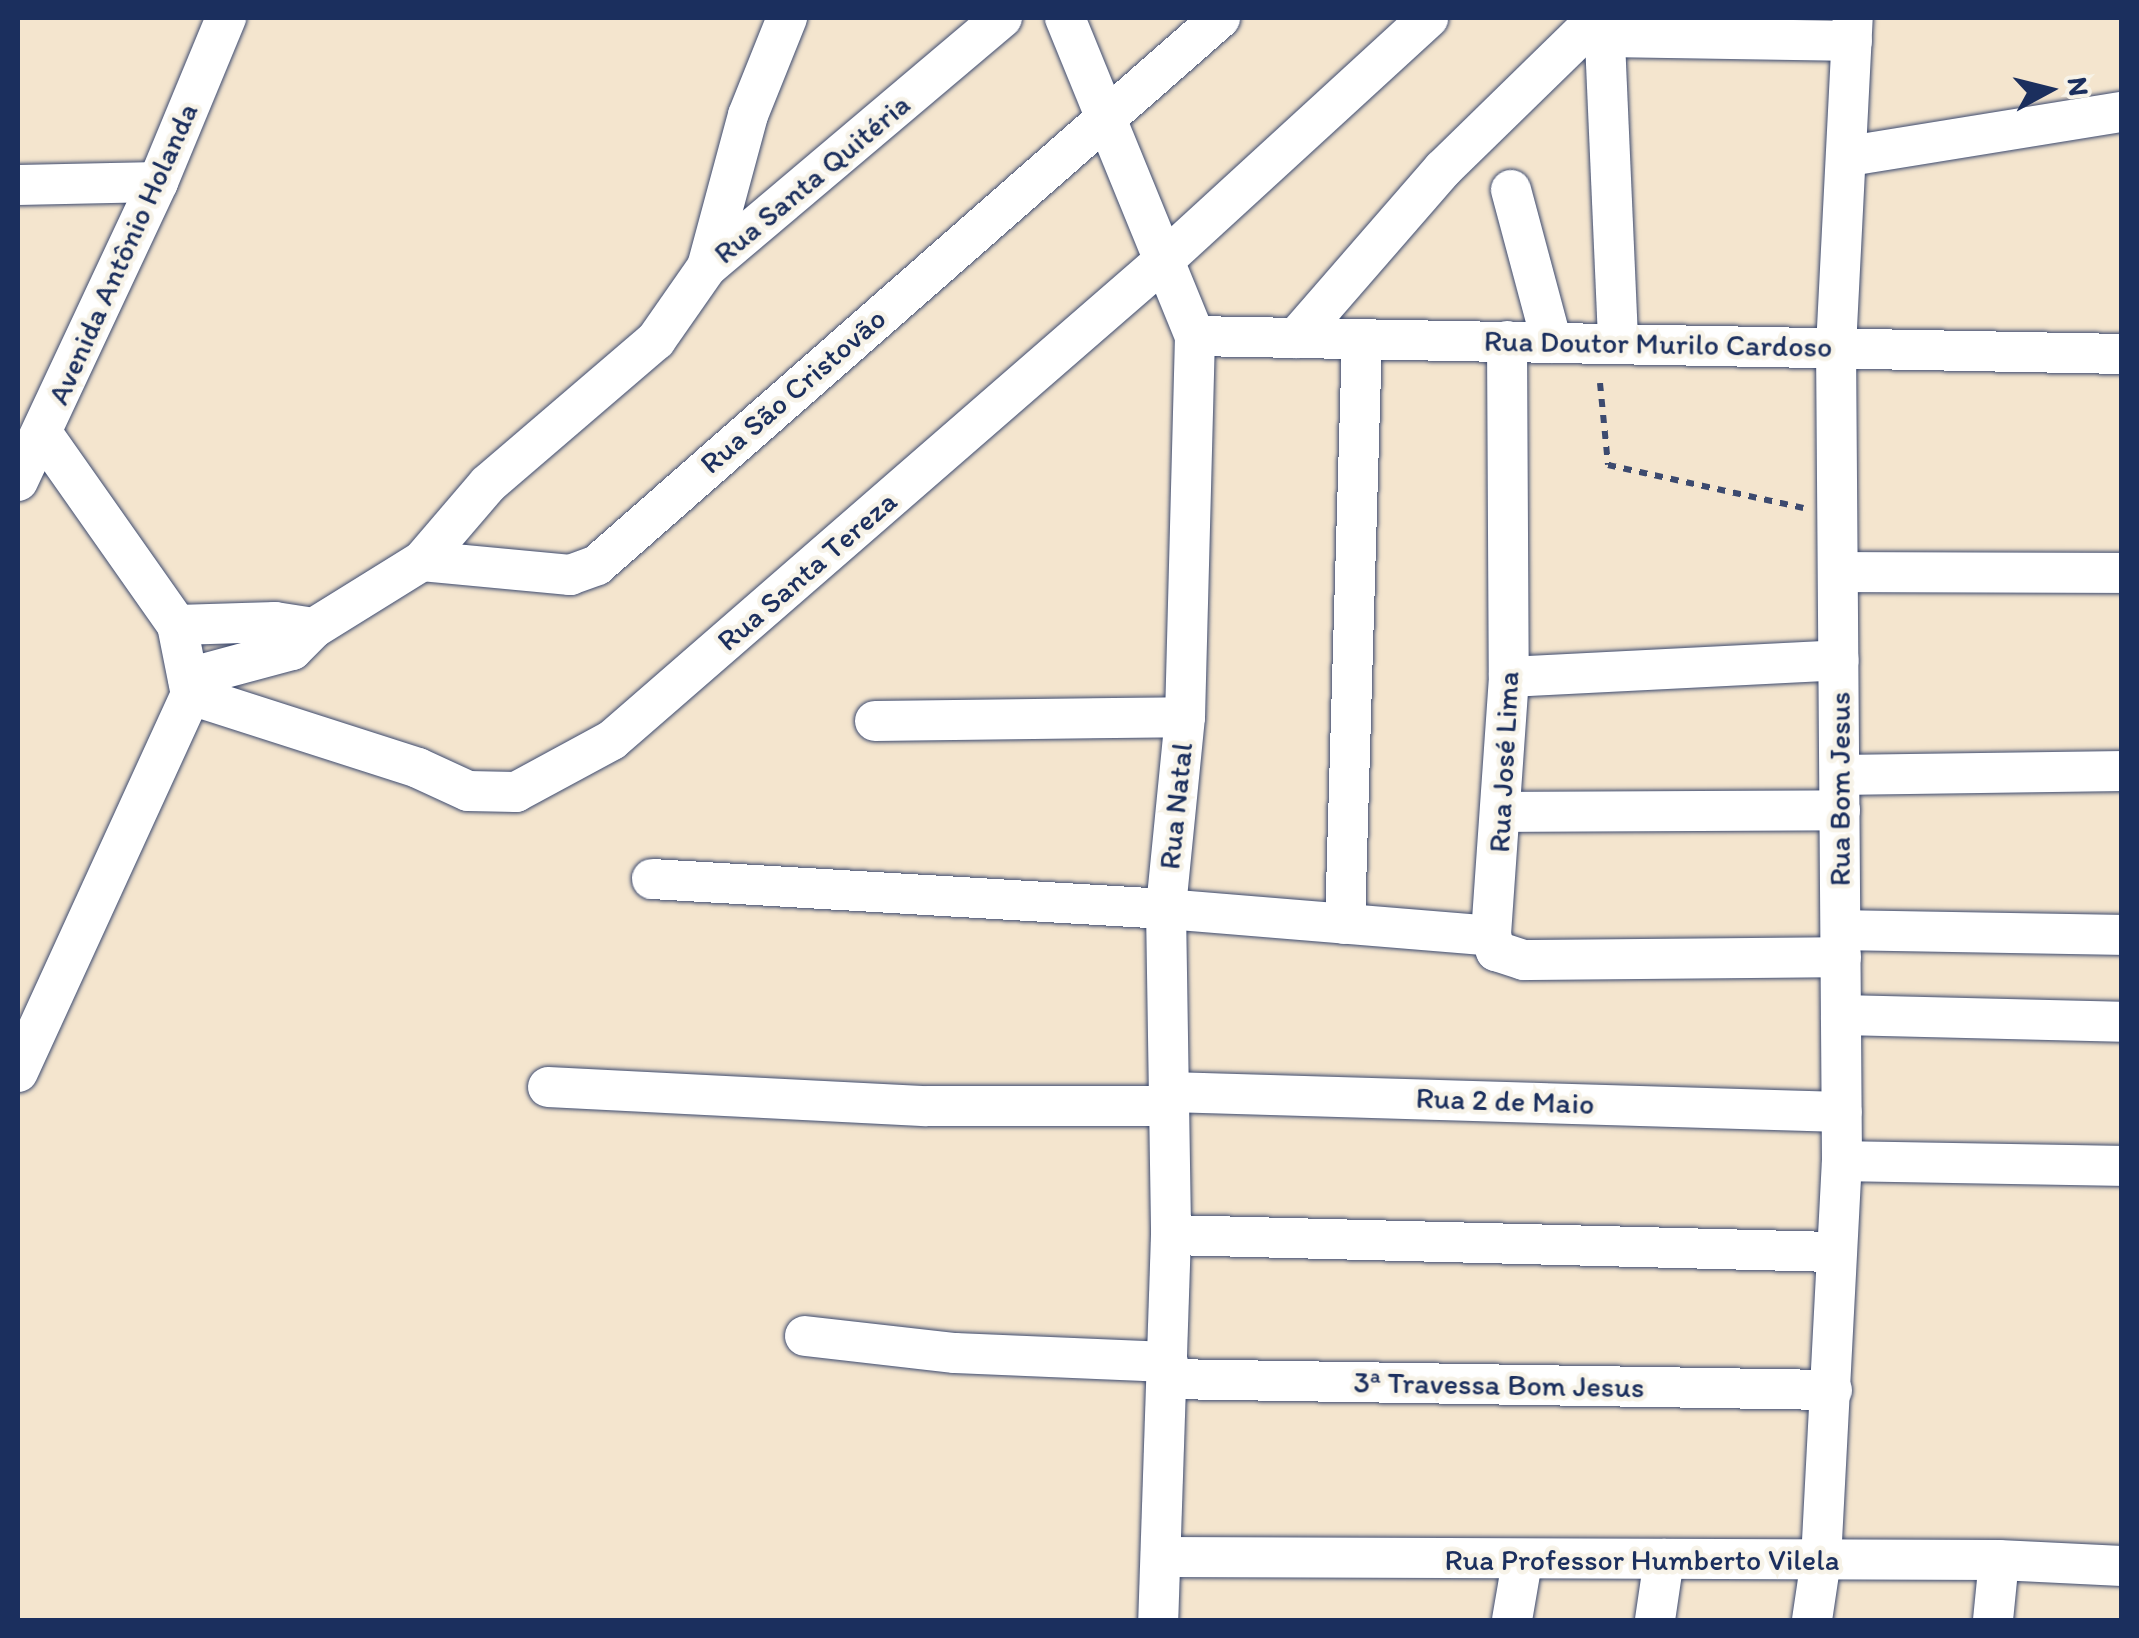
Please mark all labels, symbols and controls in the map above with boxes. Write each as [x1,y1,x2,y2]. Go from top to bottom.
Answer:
north arrow [1999,40,2099,140]
text: N [2061,75,2097,98]
street label: Rua Santa Quitéria [707,87,917,271]
street label: Avenida Antônio Holanda [40,98,206,410]
street label: Rua São Cristovão [693,301,893,481]
street label: Rua Doutor Murilo Cardoso [1483,323,1833,365]
street label: Rua Santa Tereza [711,485,903,657]
street label: Rua José Lima [1481,670,1527,854]
street label: Rua Bom Jesus [1822,691,1858,887]
street label: Rua Natal [1151,741,1201,871]
street label: Rua 2 de Maio [1415,1080,1595,1122]
street label: 3ª Travessa Bom Jesus [1352,1364,1646,1406]
street label: Rua Professor Humberto Vilela [1444,1542,1840,1578]

